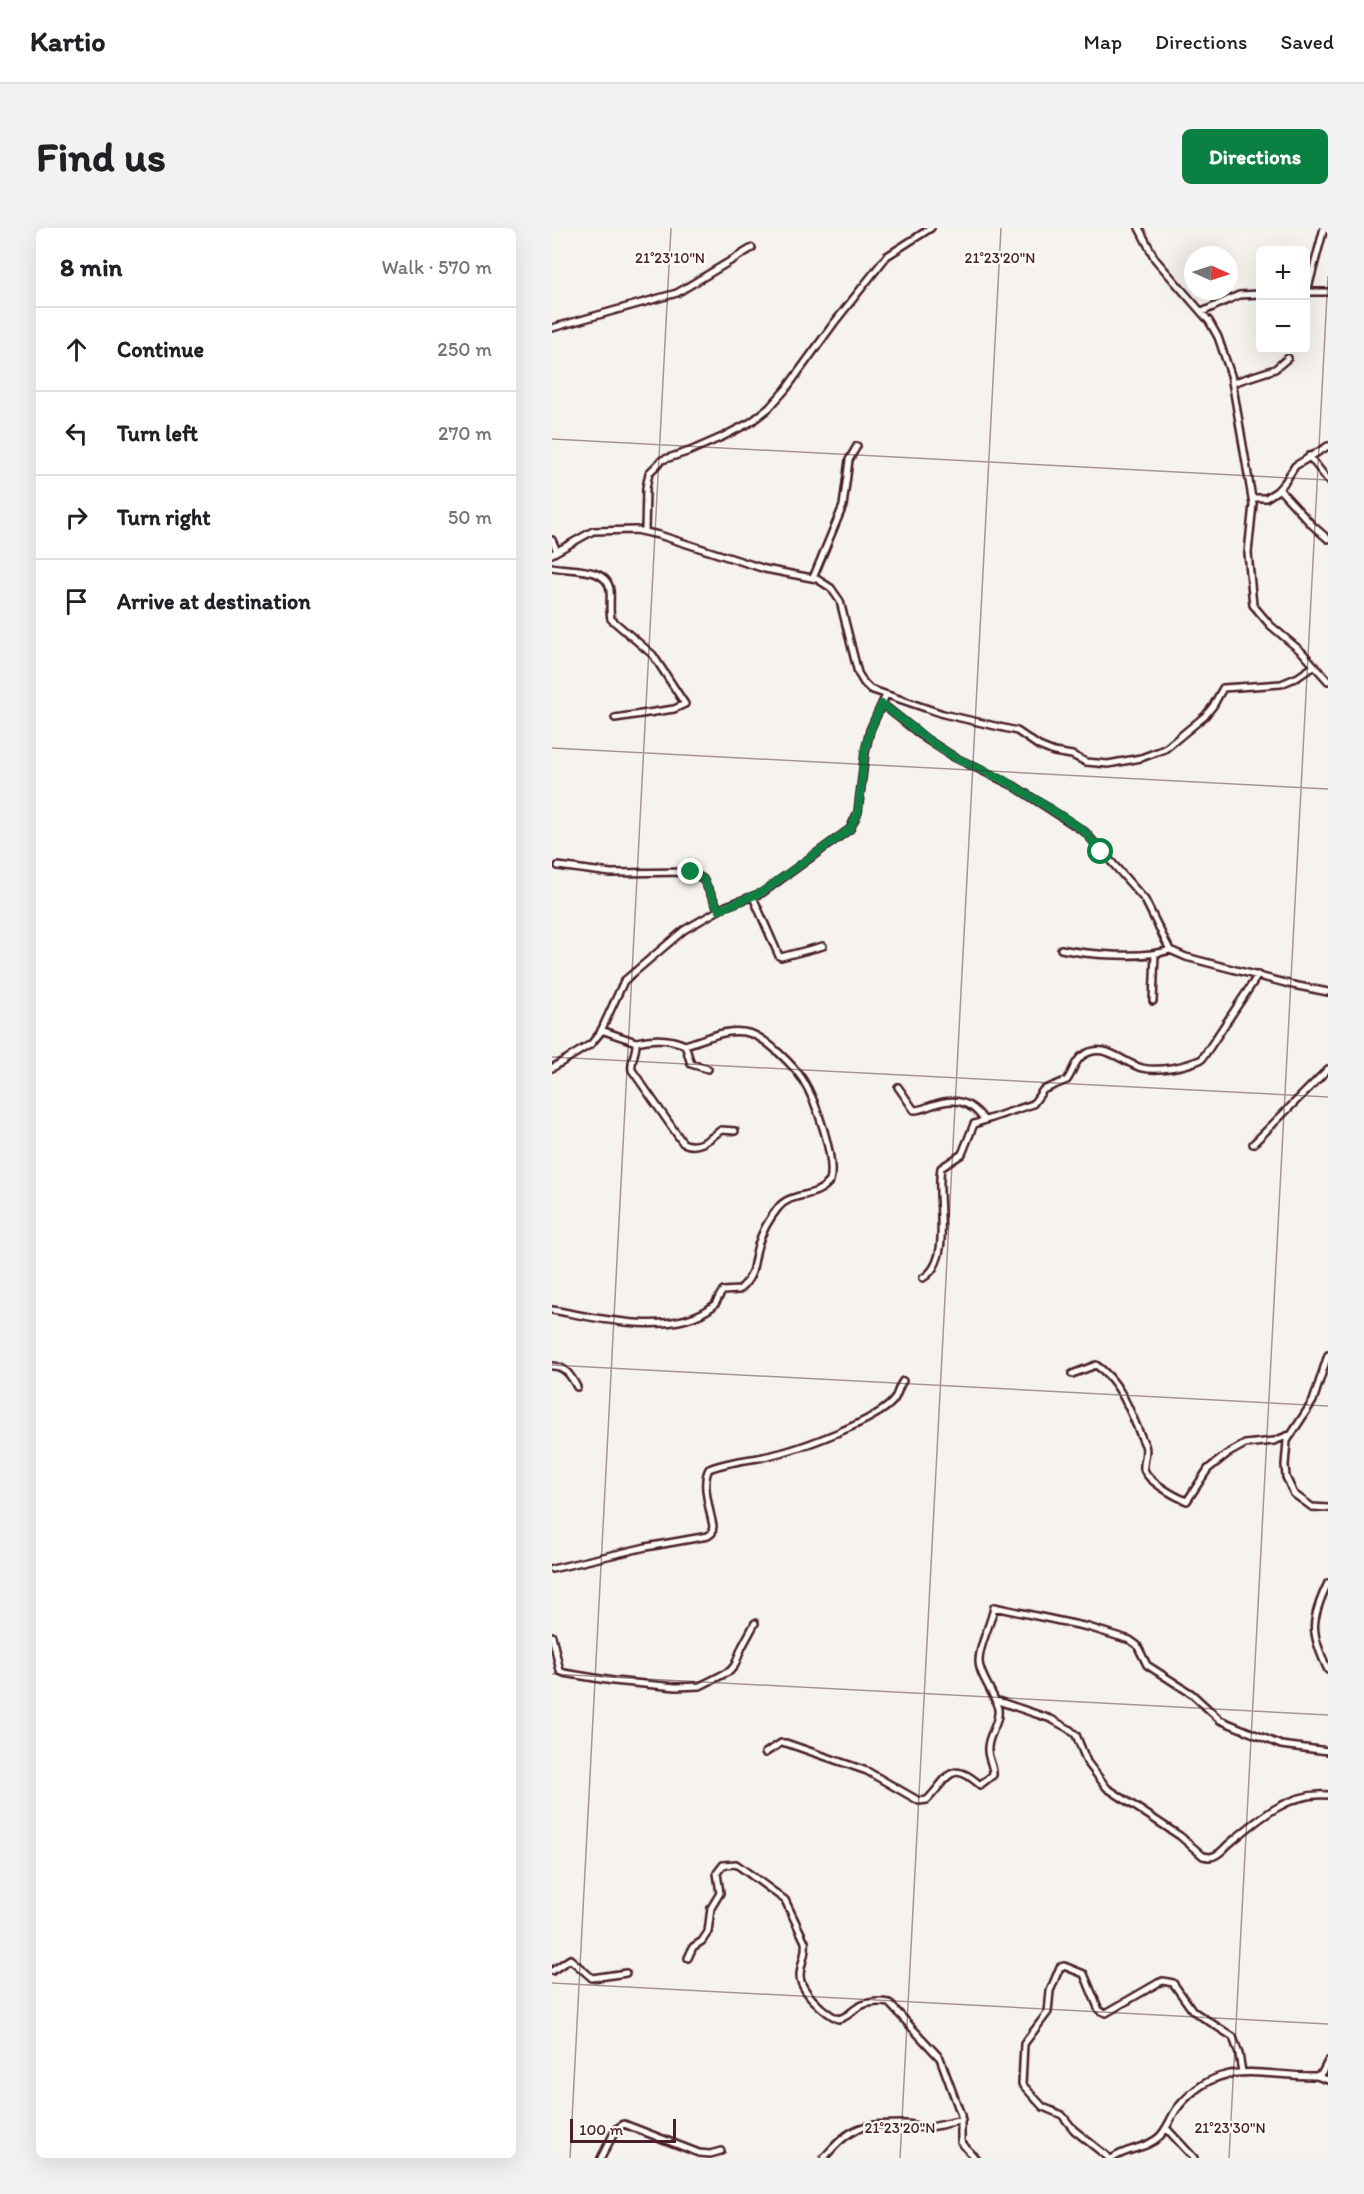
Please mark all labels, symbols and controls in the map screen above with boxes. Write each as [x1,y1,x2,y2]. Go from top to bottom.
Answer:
text: Kartio [30,24,105,58]
text: Map [1084,29,1122,54]
text: Directions [1155,29,1247,54]
text: Saved [1280,29,1334,54]
button: Directions [1182,129,1328,184]
text: Find us [36,131,166,182]
north arrow [1184,246,1238,300]
map controls [1256,246,1310,354]
button: + [1256,246,1310,300]
text: 21°23'10"N [635,249,705,267]
text: 21°23'20"N [965,249,1035,267]
text: 8 min [60,251,122,283]
text: Walk · 570 m [381,255,492,279]
button: − [1256,300,1310,354]
icon: ahead [60,333,93,366]
text: Continue [117,336,204,363]
text: 250 m [437,337,492,361]
icon: left [60,417,93,450]
text: Turn left [117,420,198,447]
text: 270 m [438,421,492,445]
icon: right [60,501,93,534]
text: Turn right [117,504,211,531]
text: 50 m [448,505,492,529]
icon: arrive [60,585,93,618]
text: Arrive at destination [117,588,311,615]
route start [1087,838,1113,864]
route end [677,858,703,884]
scale bar [570,2116,676,2144]
text: 21°23'20"N [865,2119,935,2137]
text: 21°23'30"N [1194,2119,1266,2137]
text: 100 m [579,2120,623,2139]

